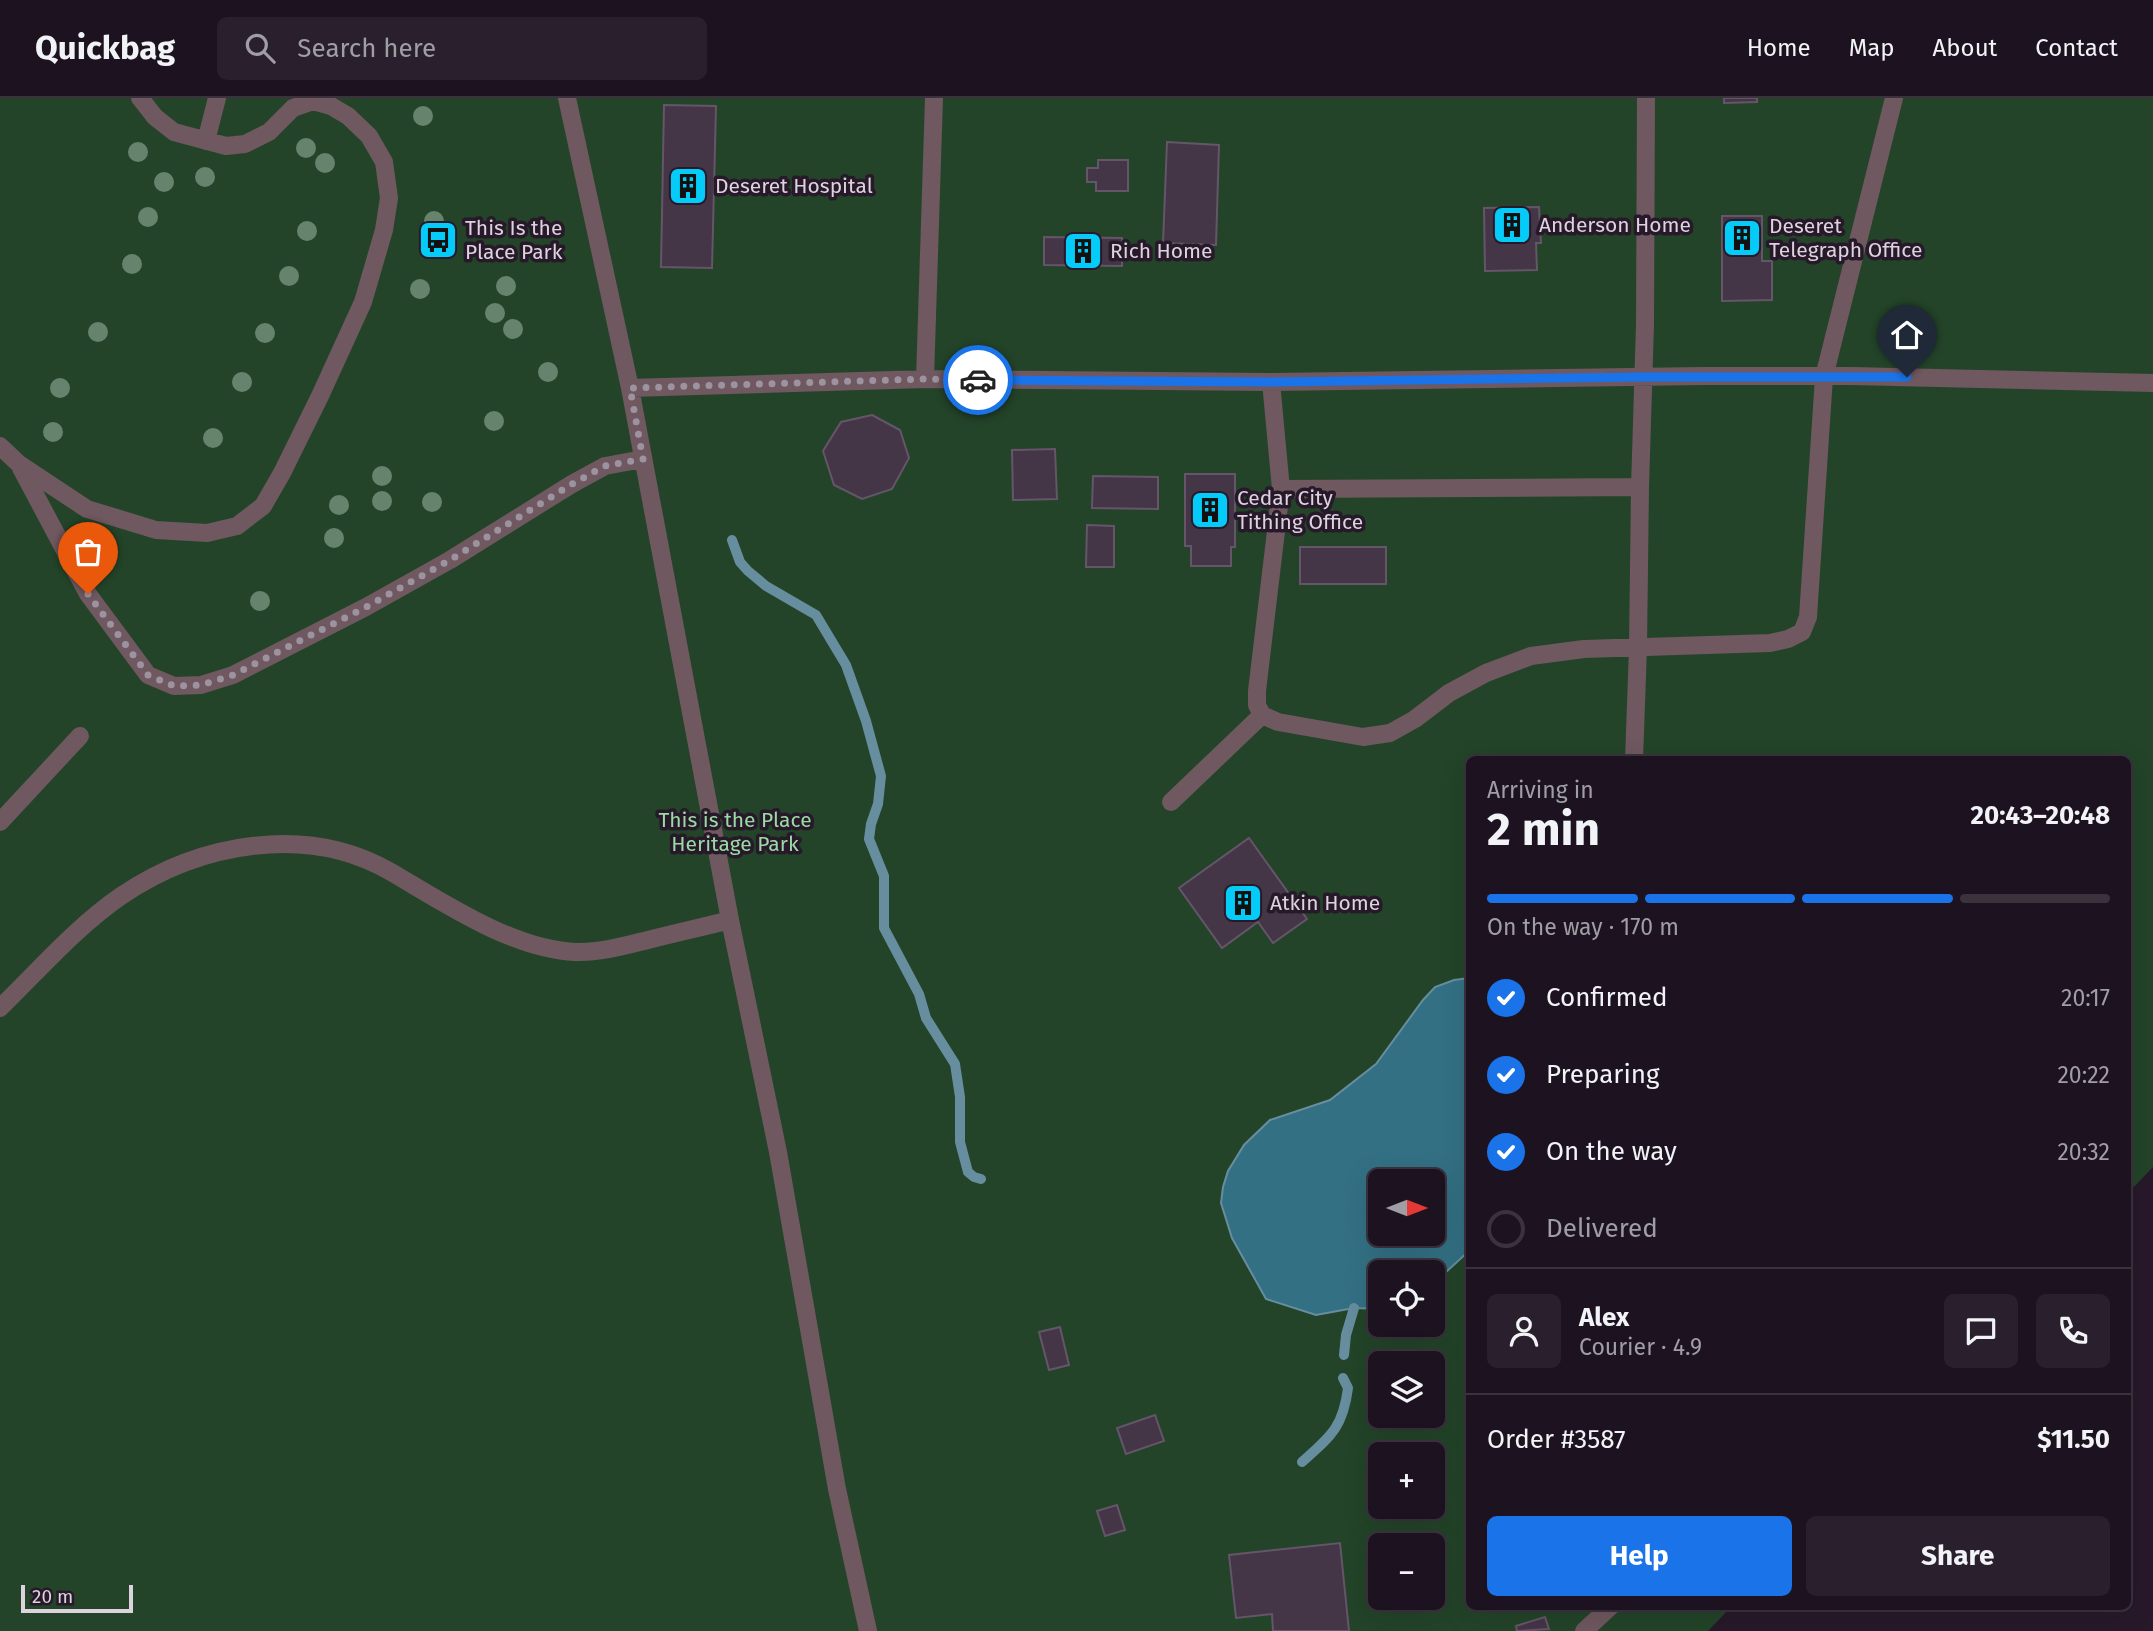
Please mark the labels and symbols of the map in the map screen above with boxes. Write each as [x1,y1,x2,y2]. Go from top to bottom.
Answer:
building icon: Deseret Hospital [667,165,709,207]
place label: Deseret Hospital [715,173,873,199]
building icon: Anderson Home [1491,204,1533,246]
place label: Anderson Home [1539,212,1691,238]
place label: Deseret Telegraph Office [1769,213,1922,263]
place label: This Is the Place Park [465,215,563,265]
building icon: Deseret Telegraph Office [1721,217,1763,259]
bus stop icon: This Is the Place Park [417,219,459,261]
building icon: Rich Home [1062,230,1104,272]
place label: Rich Home [1110,238,1213,264]
pin [1877,305,1937,377]
courier [943,345,1013,415]
place label: Cedar City Tithing Office [1237,485,1363,535]
building icon: Cedar City Tithing Office [1189,489,1231,531]
pin [58,522,118,594]
park label: This is the Place Heritage Park [658,807,812,857]
building icon: Atkin Home [1222,882,1264,924]
place label: Atkin Home [1270,890,1380,916]
north arrow [1368,1169,1446,1246]
scale bar [21,1582,133,1614]

